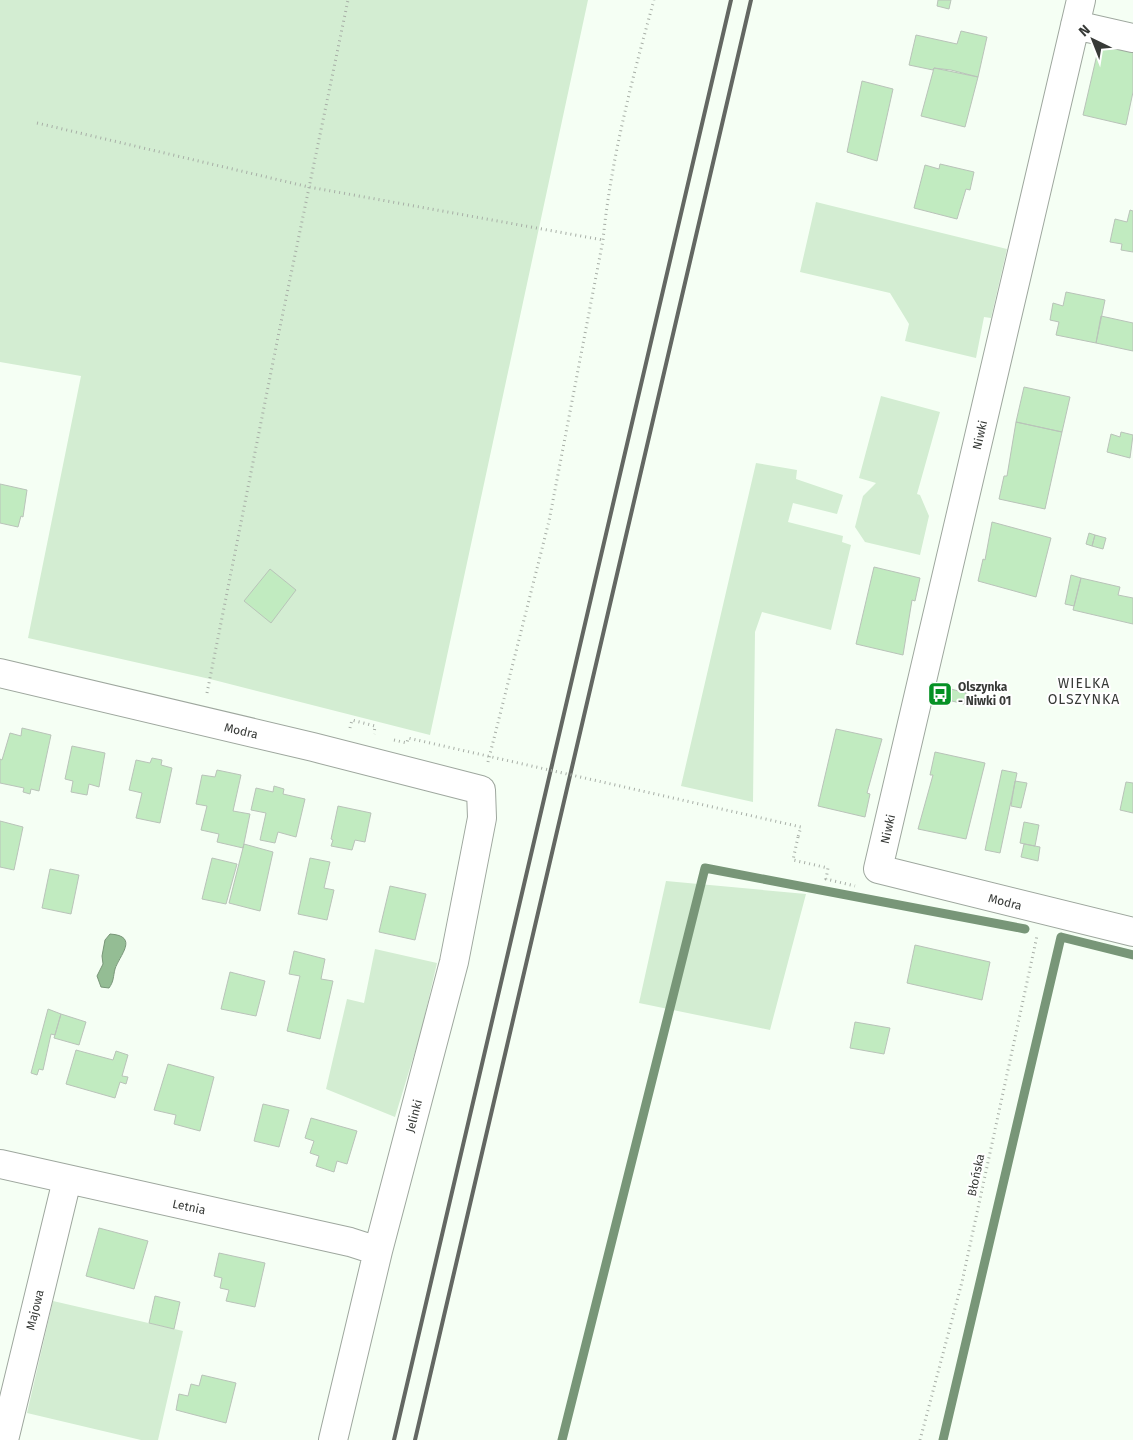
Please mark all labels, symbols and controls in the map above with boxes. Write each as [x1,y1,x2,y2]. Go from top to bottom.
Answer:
north arrow [1068,15,1118,65]
text: N [1075,21,1094,40]
street label: Niwki [970,419,990,451]
district label: WIELKA OLSZYNKA [1048,675,1120,708]
place label: Olszynka - Niwki 01 [958,680,1011,708]
bus stop icon: Olszynka - Niwki 01 [927,681,953,707]
street label: Modra [223,720,259,742]
street label: Niwki [878,813,898,845]
street label: Modra [987,891,1023,913]
street label: Jelinki [403,1098,425,1134]
street label: Błońska [965,1152,987,1198]
street label: Letnia [171,1197,207,1217]
street label: Majowa [23,1288,47,1332]

